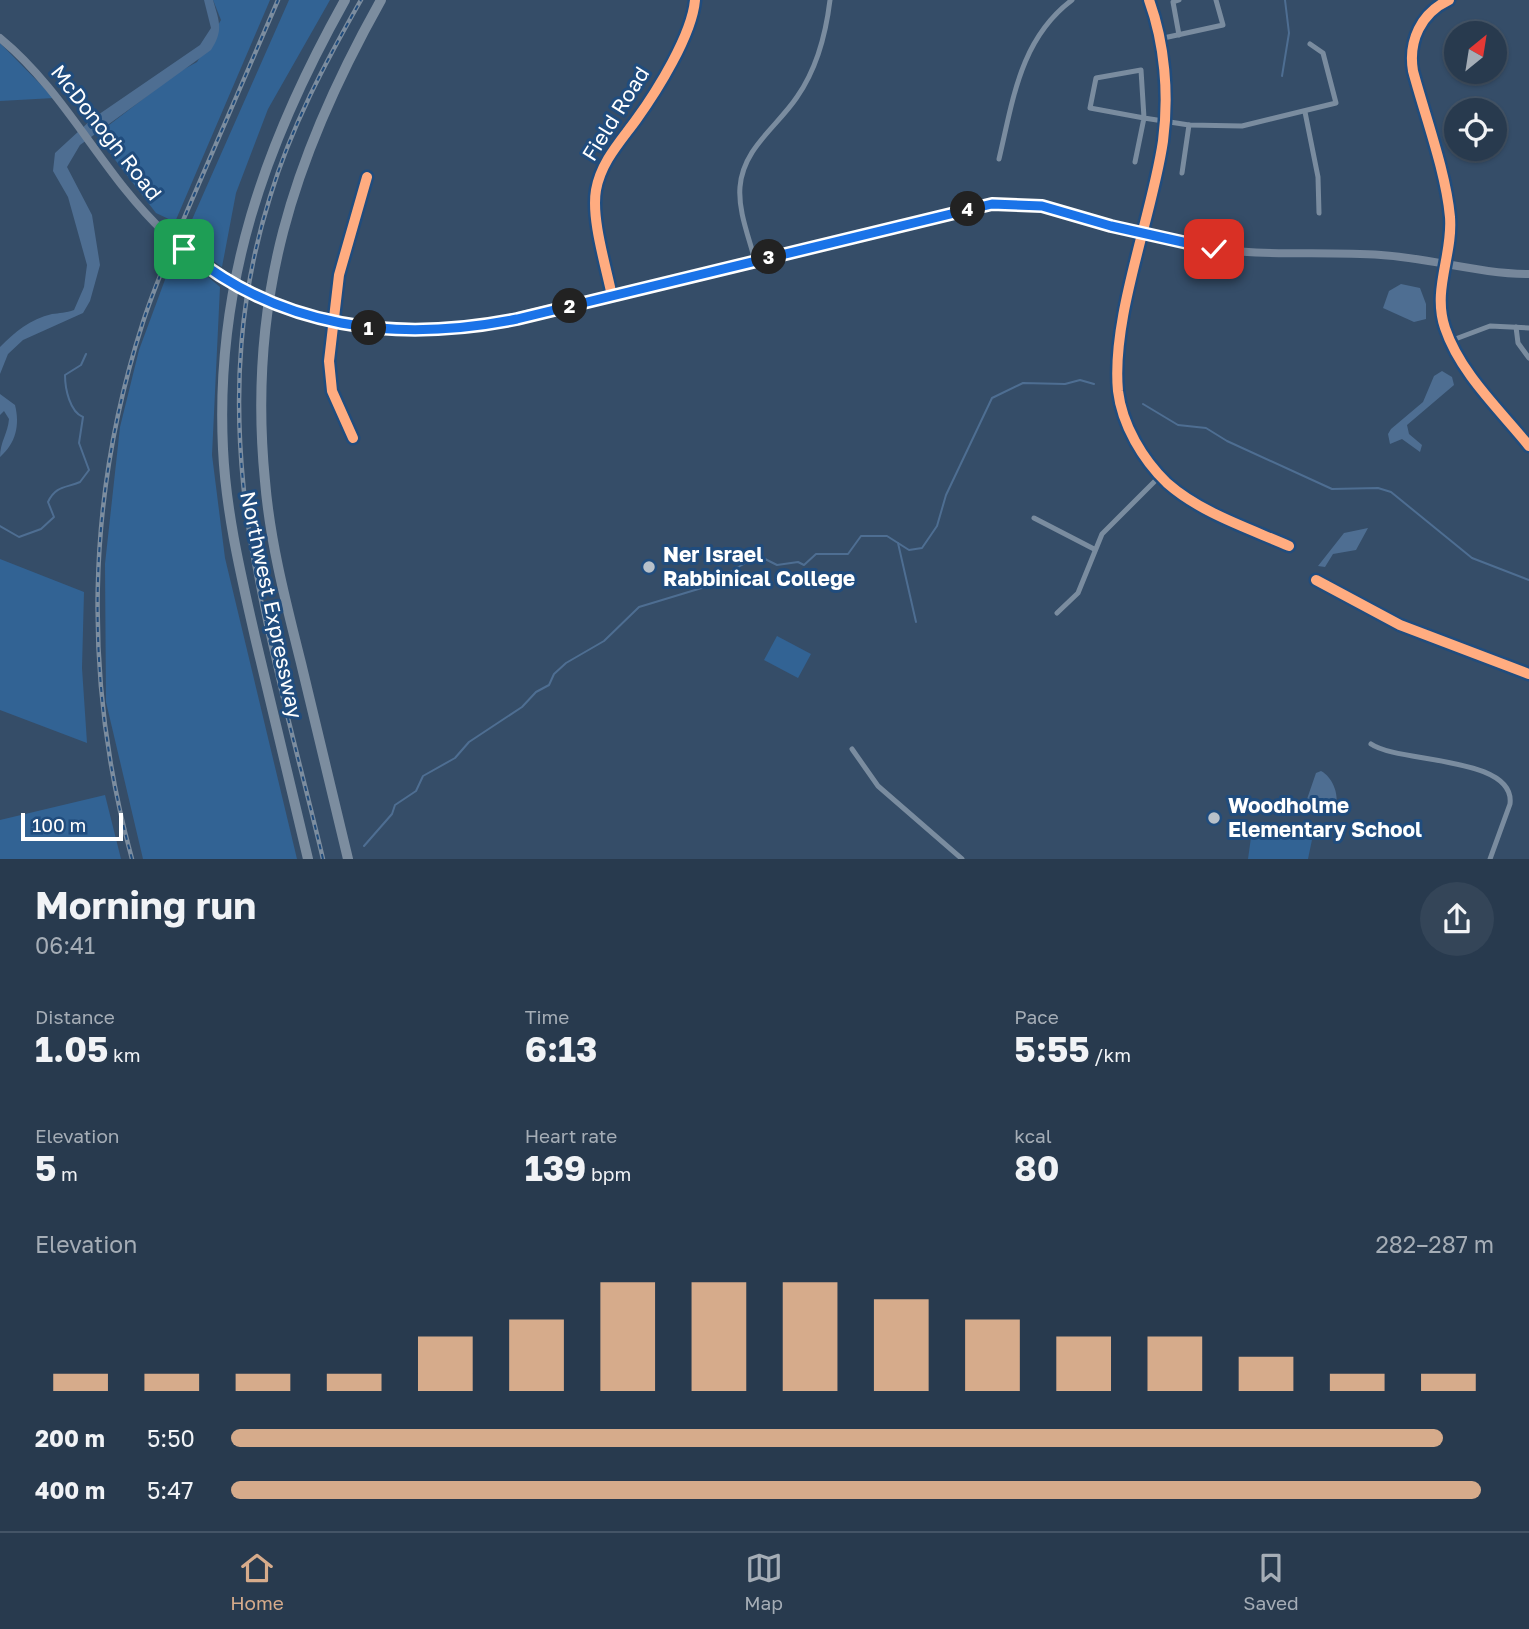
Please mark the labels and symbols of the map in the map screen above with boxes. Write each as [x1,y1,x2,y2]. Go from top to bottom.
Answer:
north arrow [1444,21,1507,84]
street label: McDonogh Road [46,59,168,205]
street label: Field Road [576,61,654,165]
pin: 4 [950,192,986,227]
pin [154,219,214,279]
pin [1184,219,1244,279]
pin: 3 [752,240,786,274]
pin: 2 [552,288,588,324]
pin: 1 [352,310,386,346]
street label: Northwest Expressway [235,489,309,721]
place label: Ner Israel Rabbinical College [663,541,855,591]
marker: Ner Israel Rabbinical College [641,559,657,575]
place label: Woodholme Elementary School [1228,792,1422,842]
scale bar [21,810,122,842]
marker: Woodholme Elementary School [1206,810,1222,826]

